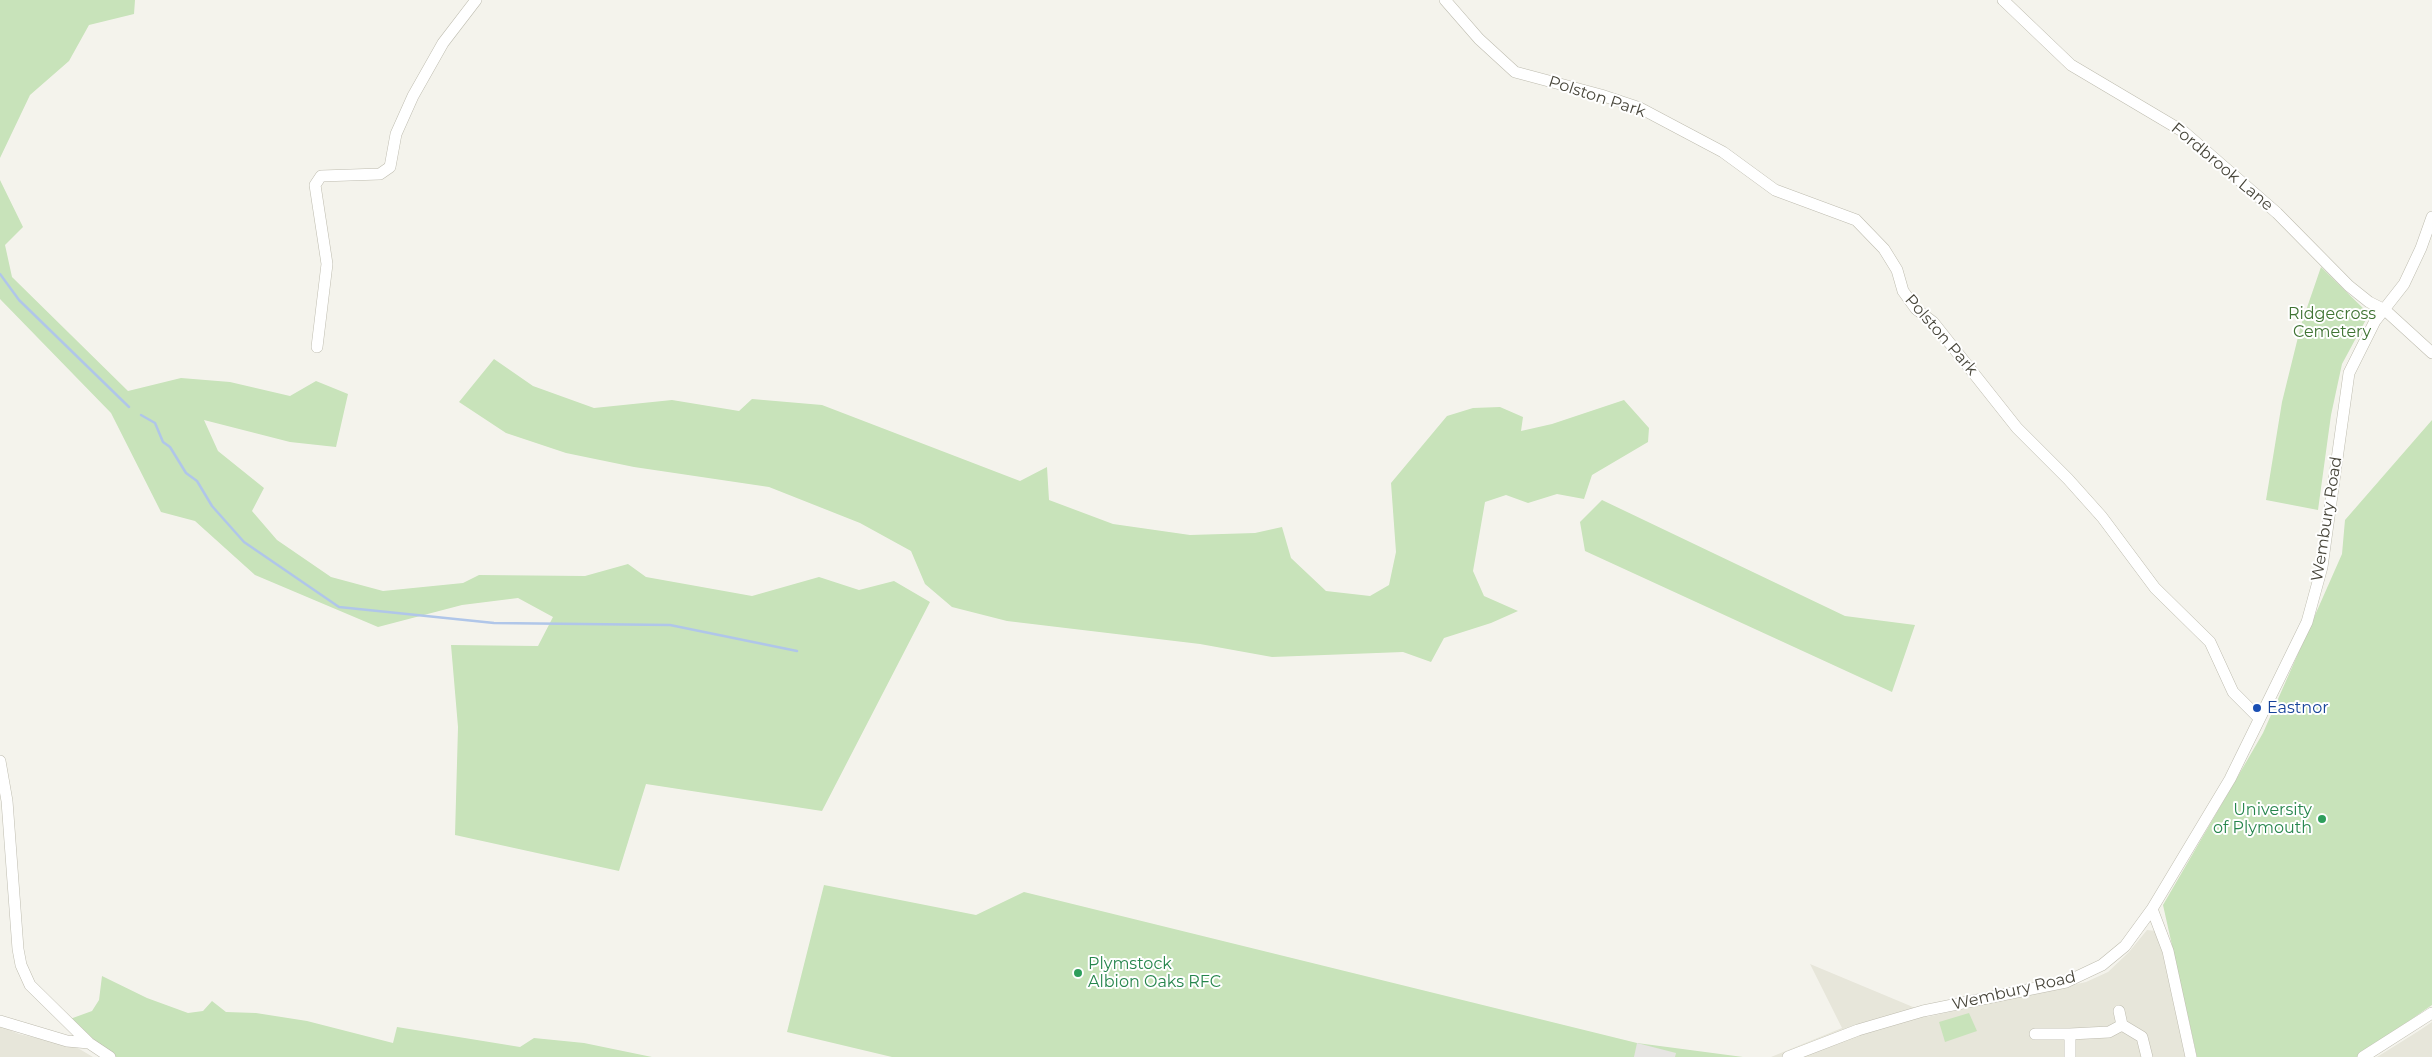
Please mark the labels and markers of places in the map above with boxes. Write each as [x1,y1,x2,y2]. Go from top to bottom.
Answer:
place label: Eastnor [2267,698,2329,718]
marker: Eastnor [2251,702,2263,714]
place label: University of Plymouth [2213,800,2312,838]
marker: University of Plymouth [2316,813,2328,825]
place label: Plymstock Albion Oaks RFC [1088,954,1221,992]
marker: Plymstock Albion Oaks RFC [1072,967,1084,979]

